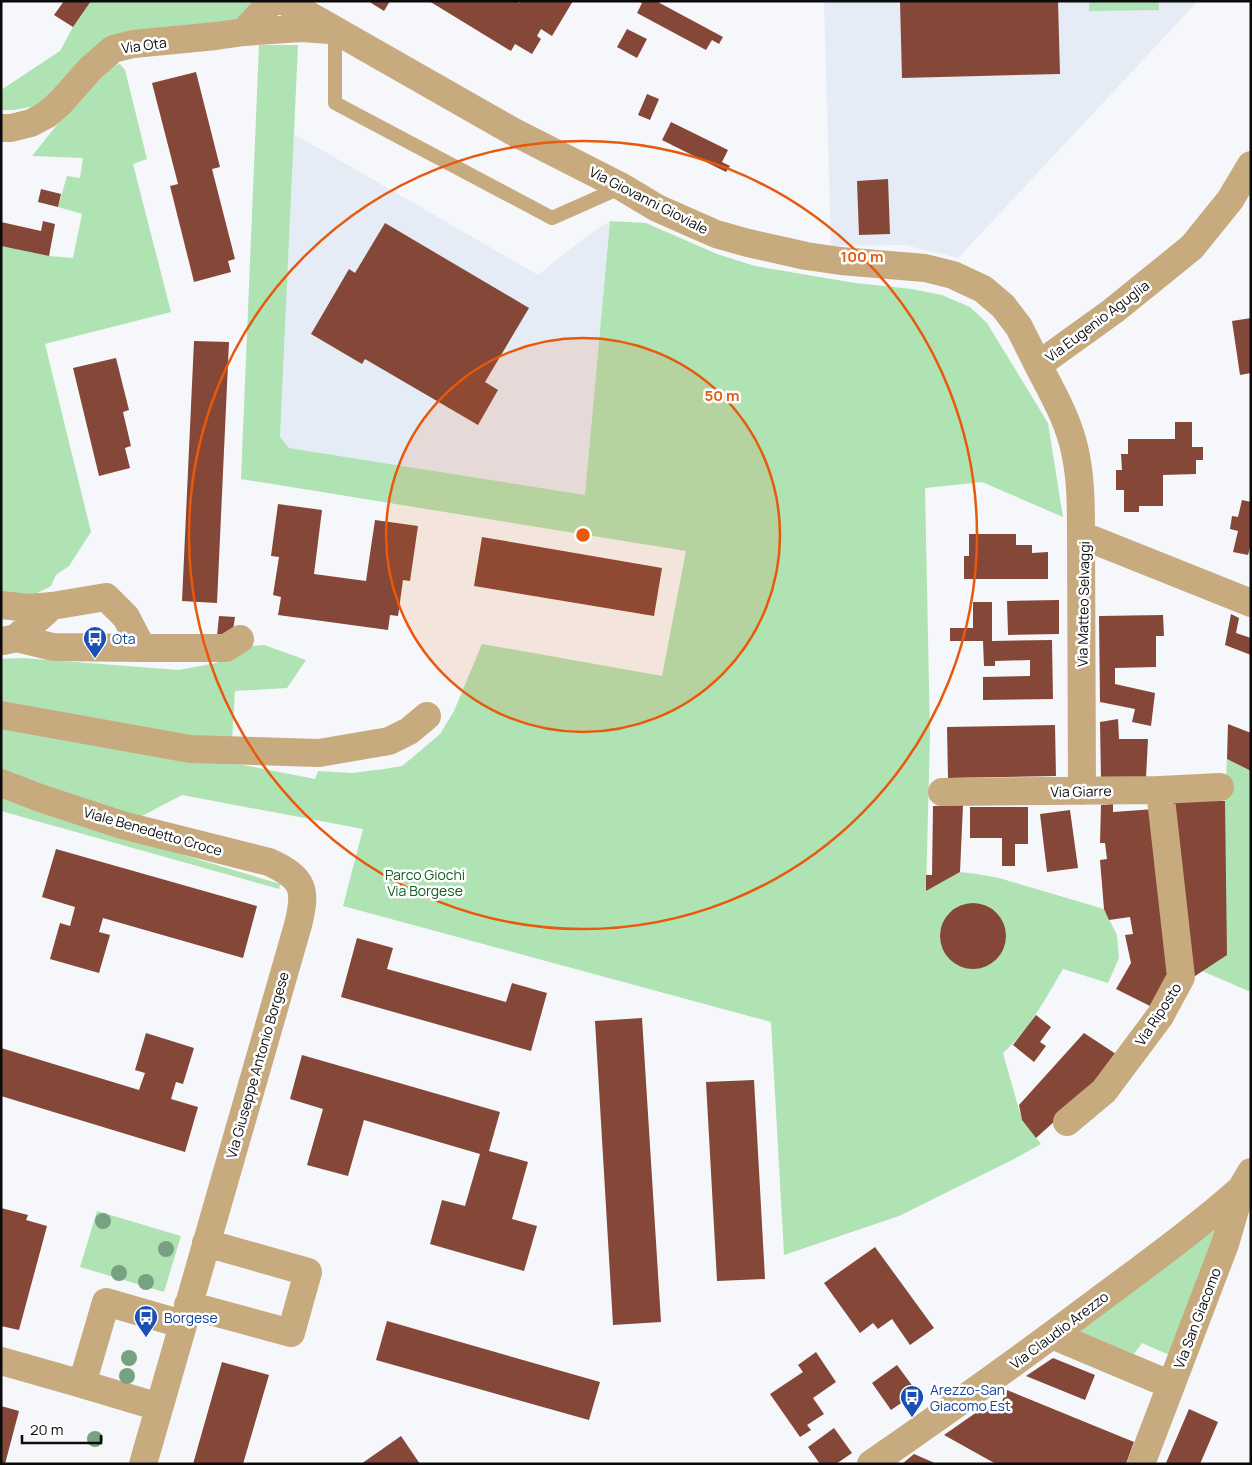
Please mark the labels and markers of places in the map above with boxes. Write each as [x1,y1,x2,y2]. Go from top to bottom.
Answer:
centre of rings [574,526,592,544]
bus stop icon: Ota [82,625,108,659]
place label: Ota [112,629,136,648]
bus stop icon: Borgese [133,1304,159,1338]
place label: Borgese [164,1308,218,1327]
place label: Arezzo-San Giacomo Est [930,1380,1011,1415]
bus stop icon: Arezzo-San Giacomo Est [899,1384,925,1418]

